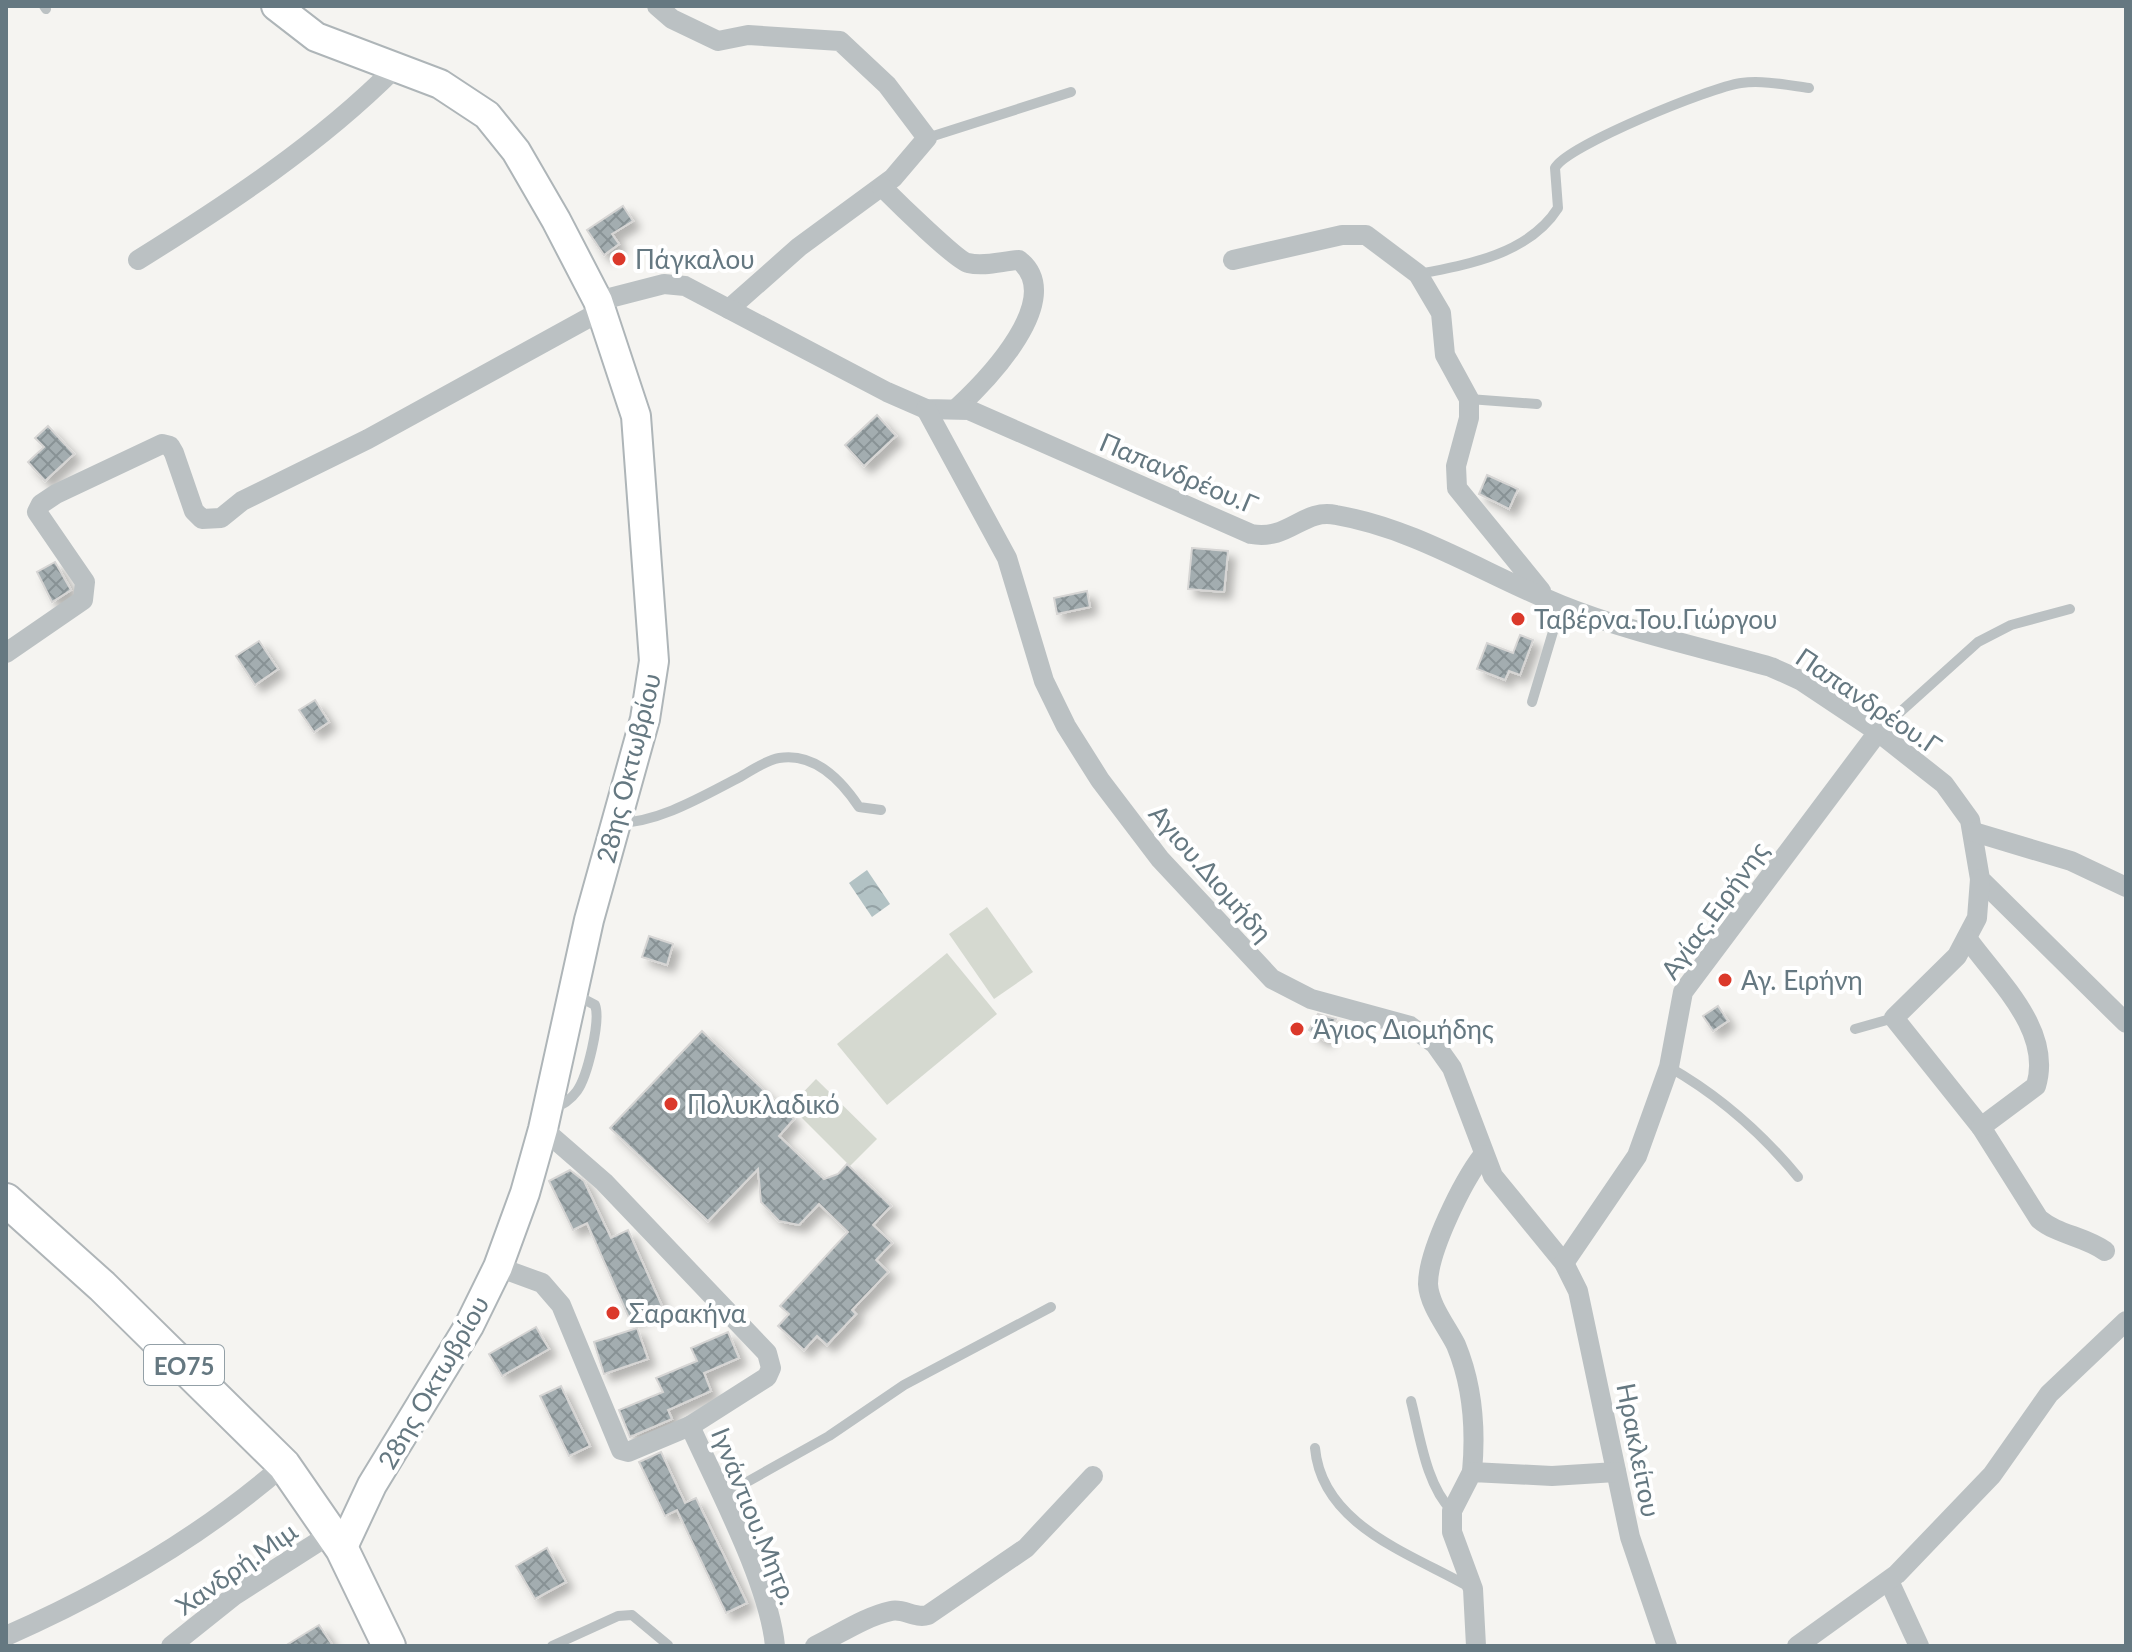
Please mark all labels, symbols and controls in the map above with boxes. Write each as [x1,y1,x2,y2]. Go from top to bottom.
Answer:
place label: Πάγκαλου [635,243,755,275]
marker: Πάγκαλου [610,250,628,268]
street label: Παπανδρέου.Γ [1095,425,1263,521]
place label: Ταβέρνα.Του.Γιώργου [1534,603,1777,635]
marker: Ταβέρνα.Του.Γιώργου [1509,610,1527,628]
street label: Παπανδρέου.Γ [1790,641,1948,761]
street label: 28ης Οκτωβρίου [589,670,667,866]
street label: Αγιου.Διομήδη [1143,798,1279,948]
street label: Αγίας.Ειρήνης [1653,835,1775,985]
place label: Αγ. Ειρήνη [1741,964,1863,996]
marker: Αγ. Ειρήνη [1716,971,1734,989]
place label: Άγιος Διομήδης [1313,1013,1494,1045]
marker: Άγιος Διομήδης [1288,1020,1306,1038]
place label: Πολυκλαδικό [687,1088,840,1120]
marker: Πολυκλαδικό [662,1095,680,1113]
street label: 28ης Οκτωβρίου [371,1290,495,1474]
place label: Σαρακήνα [629,1297,747,1329]
marker: Σαρακήνα [604,1304,622,1322]
road number: ΕΟ75 [144,1345,224,1385]
street label: Ηρακλείτου [1610,1380,1668,1520]
street label: Ιγνάντιου.Μητρ. [705,1423,805,1609]
street label: Χανδρή.Μιμ [169,1514,303,1621]

